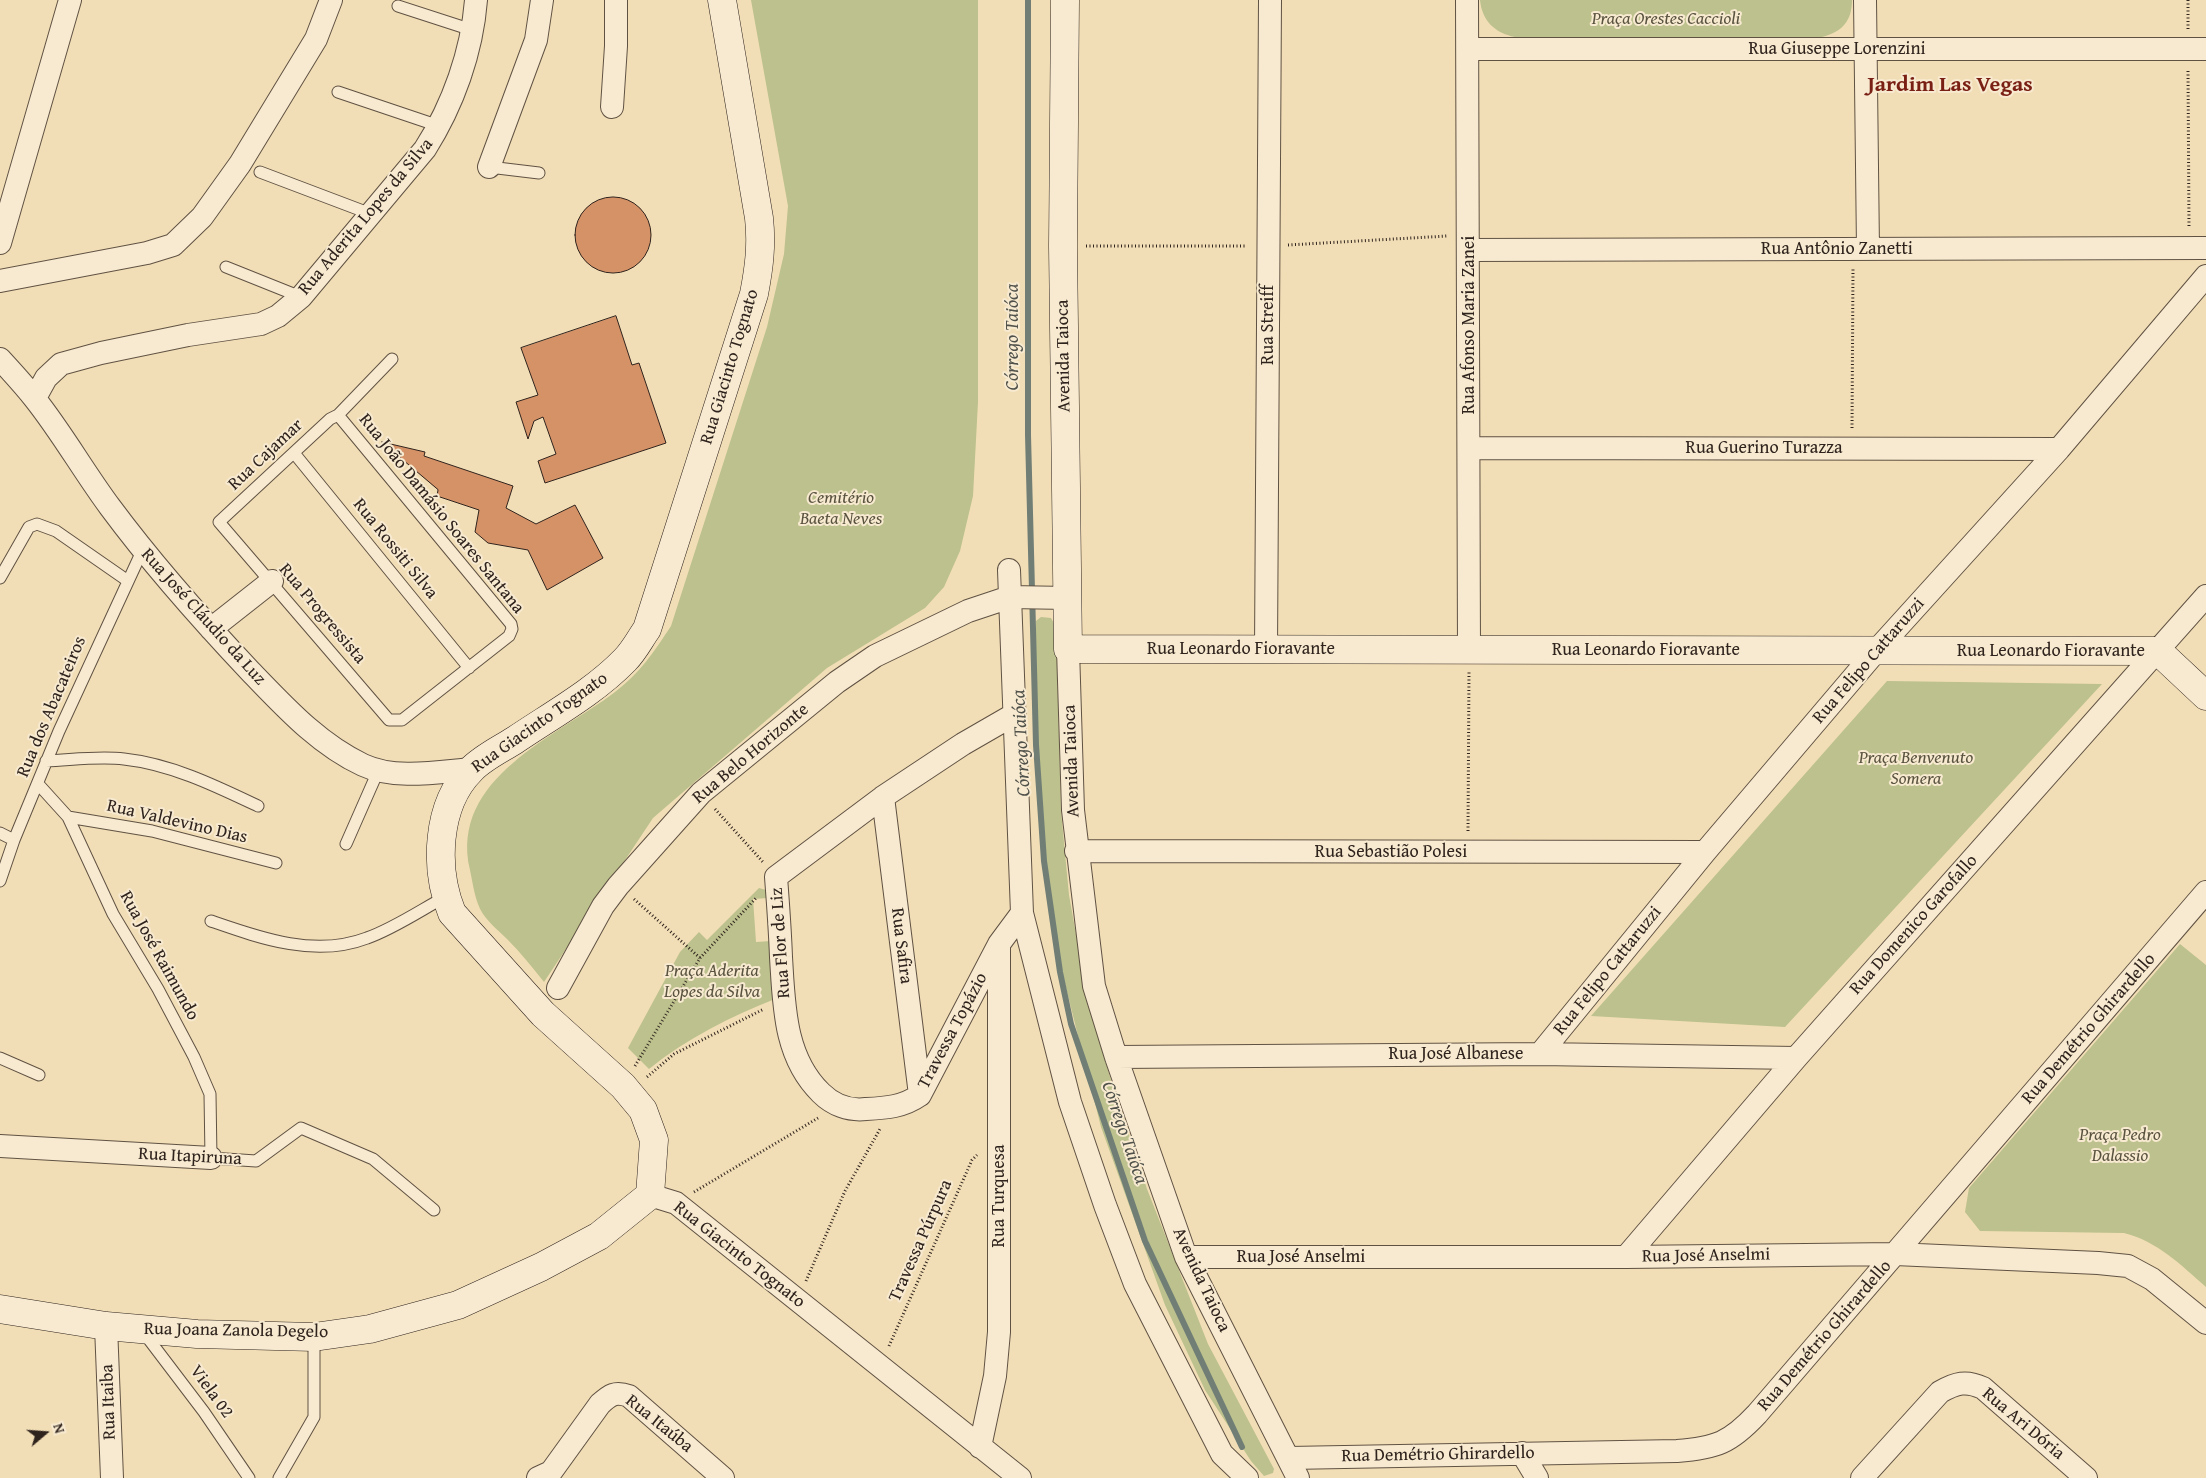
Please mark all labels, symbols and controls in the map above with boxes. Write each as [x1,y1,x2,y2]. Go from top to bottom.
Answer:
park label: Praça Orestes Caccioli [1592,8,1740,30]
street label: Rua Giuseppe Lorenzini [1748,38,1926,60]
district label: Jardim Las Vegas [1867,72,2033,98]
street label: Rua Aderita Lopes da Silva [294,134,438,300]
street label: Rua Afonso Maria Zanei [1458,236,1480,414]
street label: Rua Antônio Zanetti [1761,238,1913,260]
water label: Córrego Taióca [1002,284,1024,390]
street label: Rua Streiff [1257,285,1279,365]
street label: Rua Giacinto Tognato [696,287,764,447]
street label: Avenida Taioca [1052,299,1076,413]
street label: Rua João Damásio Soares Santana [354,410,528,618]
street label: Rua Cajamar [224,415,308,495]
street label: Rua Guerino Turazza [1686,437,1842,459]
park label: Cemitério Baeta Neves [800,487,882,530]
street label: Rua Rossiti Silva [348,494,442,604]
street label: Rua José Cláudio da Luz [136,544,270,690]
street label: Rua Progressista [274,559,370,669]
street label: Rua Felipo Cattaruzzi [1809,594,1929,728]
street label: Rua dos Abacateiros [13,633,91,781]
street label: Rua Leonardo Fioravante [1147,638,1335,660]
street label: Rua Leonardo Fioravante [1552,639,1740,661]
street label: Rua Leonardo Fioravante [1957,640,2145,662]
street label: Rua Giacinto Tognato [468,668,612,778]
water label: Córrego Taióca [1008,689,1036,797]
street label: Rua Belo Horizonte [689,699,813,809]
street label: Avenida Taioca [1059,704,1085,818]
park label: Praça Benvenuto Somera [1859,747,1973,790]
street label: Rua Valdevino Dias [105,795,249,849]
street label: Rua Sebastião Polesi [1315,841,1467,863]
street label: Rua Domenico Garofallo [1845,850,1983,1000]
street label: Rua Flor de Liz [766,887,796,999]
street label: Rua José Raimundo [115,888,203,1024]
street label: Rua Felipo Cattaruzzi [1549,902,1667,1040]
street label: Rua Safira [886,907,916,985]
street label: Rua Demétrio Ghirardello [2017,949,2161,1109]
park label: Praça Aderita Lopes da Silva [664,960,760,1002]
street label: Travessa Topázio [913,969,993,1093]
street label: Rua José Albanese [1389,1043,1523,1065]
water label: Córrego Taióca [1096,1079,1152,1187]
park label: Praça Pedro Dalassio [2079,1124,2161,1166]
street label: Rua Itapiruna [138,1144,242,1170]
street label: Rua Turquesa [988,1145,1010,1247]
street label: Travessa Púrpura [884,1177,958,1305]
street label: Rua Giacinto Tognato [669,1197,809,1313]
street label: Avenida Taioca [1167,1224,1235,1336]
street label: Rua José Anselmi [1642,1244,1770,1268]
street label: Rua José Anselmi [1237,1246,1365,1268]
street label: Rua Demétrio Ghirardello [1753,1256,1897,1416]
street label: Rua Joana Zanola Degelo [144,1319,328,1343]
street label: Viela 02 [185,1361,237,1423]
street label: Rua Itaiba [97,1364,121,1440]
street label: Rua Ari Dória [1977,1383,2069,1465]
street label: Rua Itaúba [621,1390,697,1458]
north arrow [20,1408,70,1458]
text: N [48,1421,70,1436]
street label: Rua Demétrio Ghirardello [1341,1443,1535,1467]

